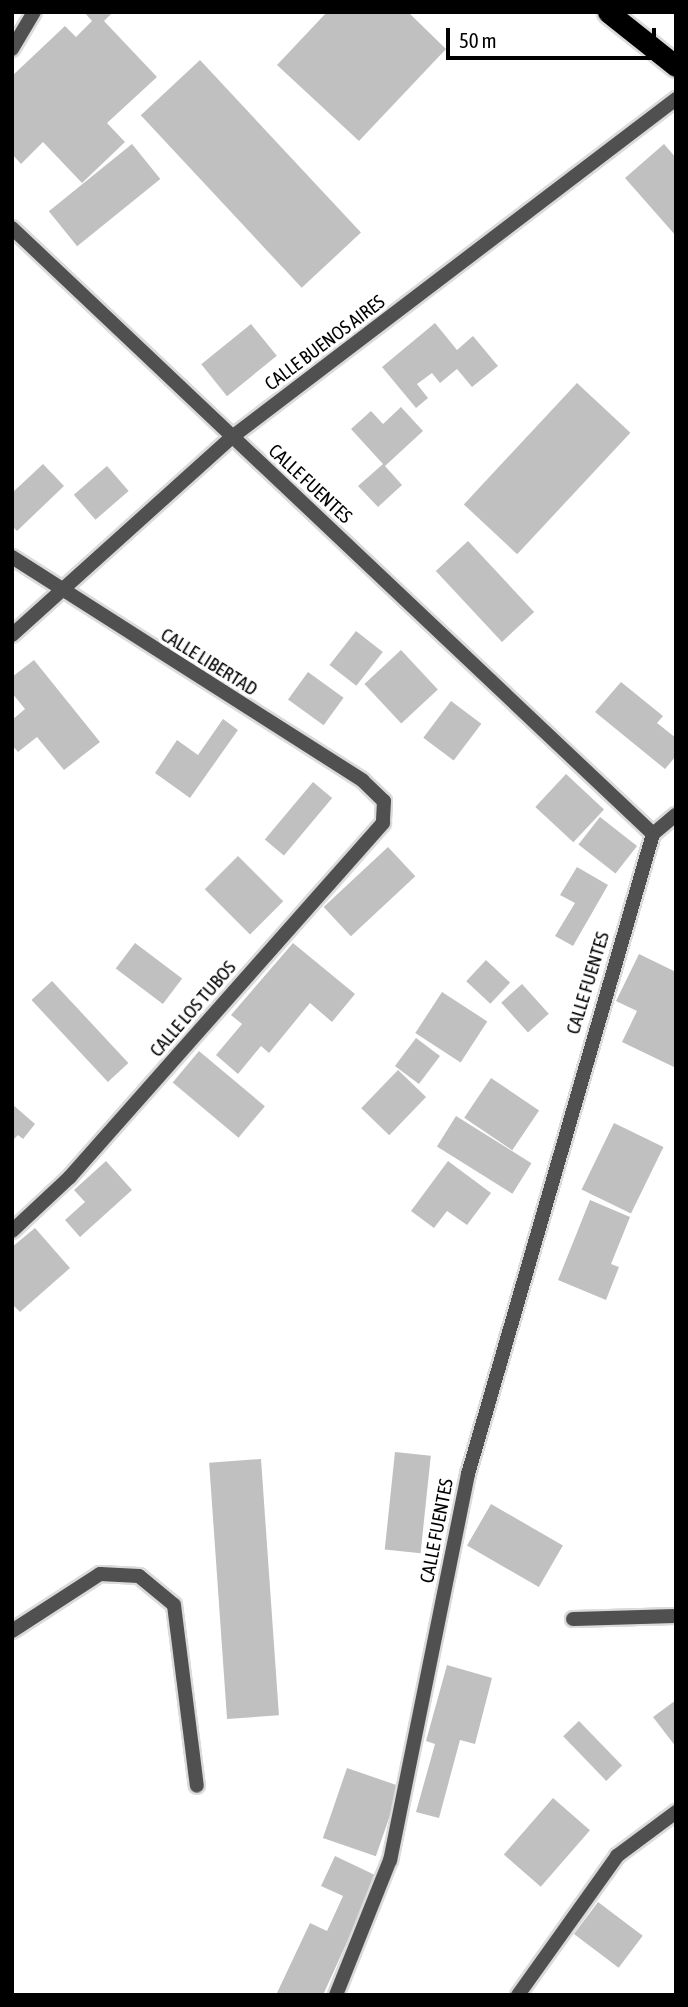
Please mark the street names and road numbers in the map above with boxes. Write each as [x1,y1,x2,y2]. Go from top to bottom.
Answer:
street label: CALLE BUENOS AIRES [261,291,389,395]
street label: CALLE FUENTES [264,440,356,528]
street label: CALLE LIBERTAD [156,623,262,701]
street label: CALLE FUENTES [562,929,614,1037]
street label: CALLE LOS TUBOS [145,956,241,1062]
street label: CALLE FUENTES [416,1477,458,1585]

